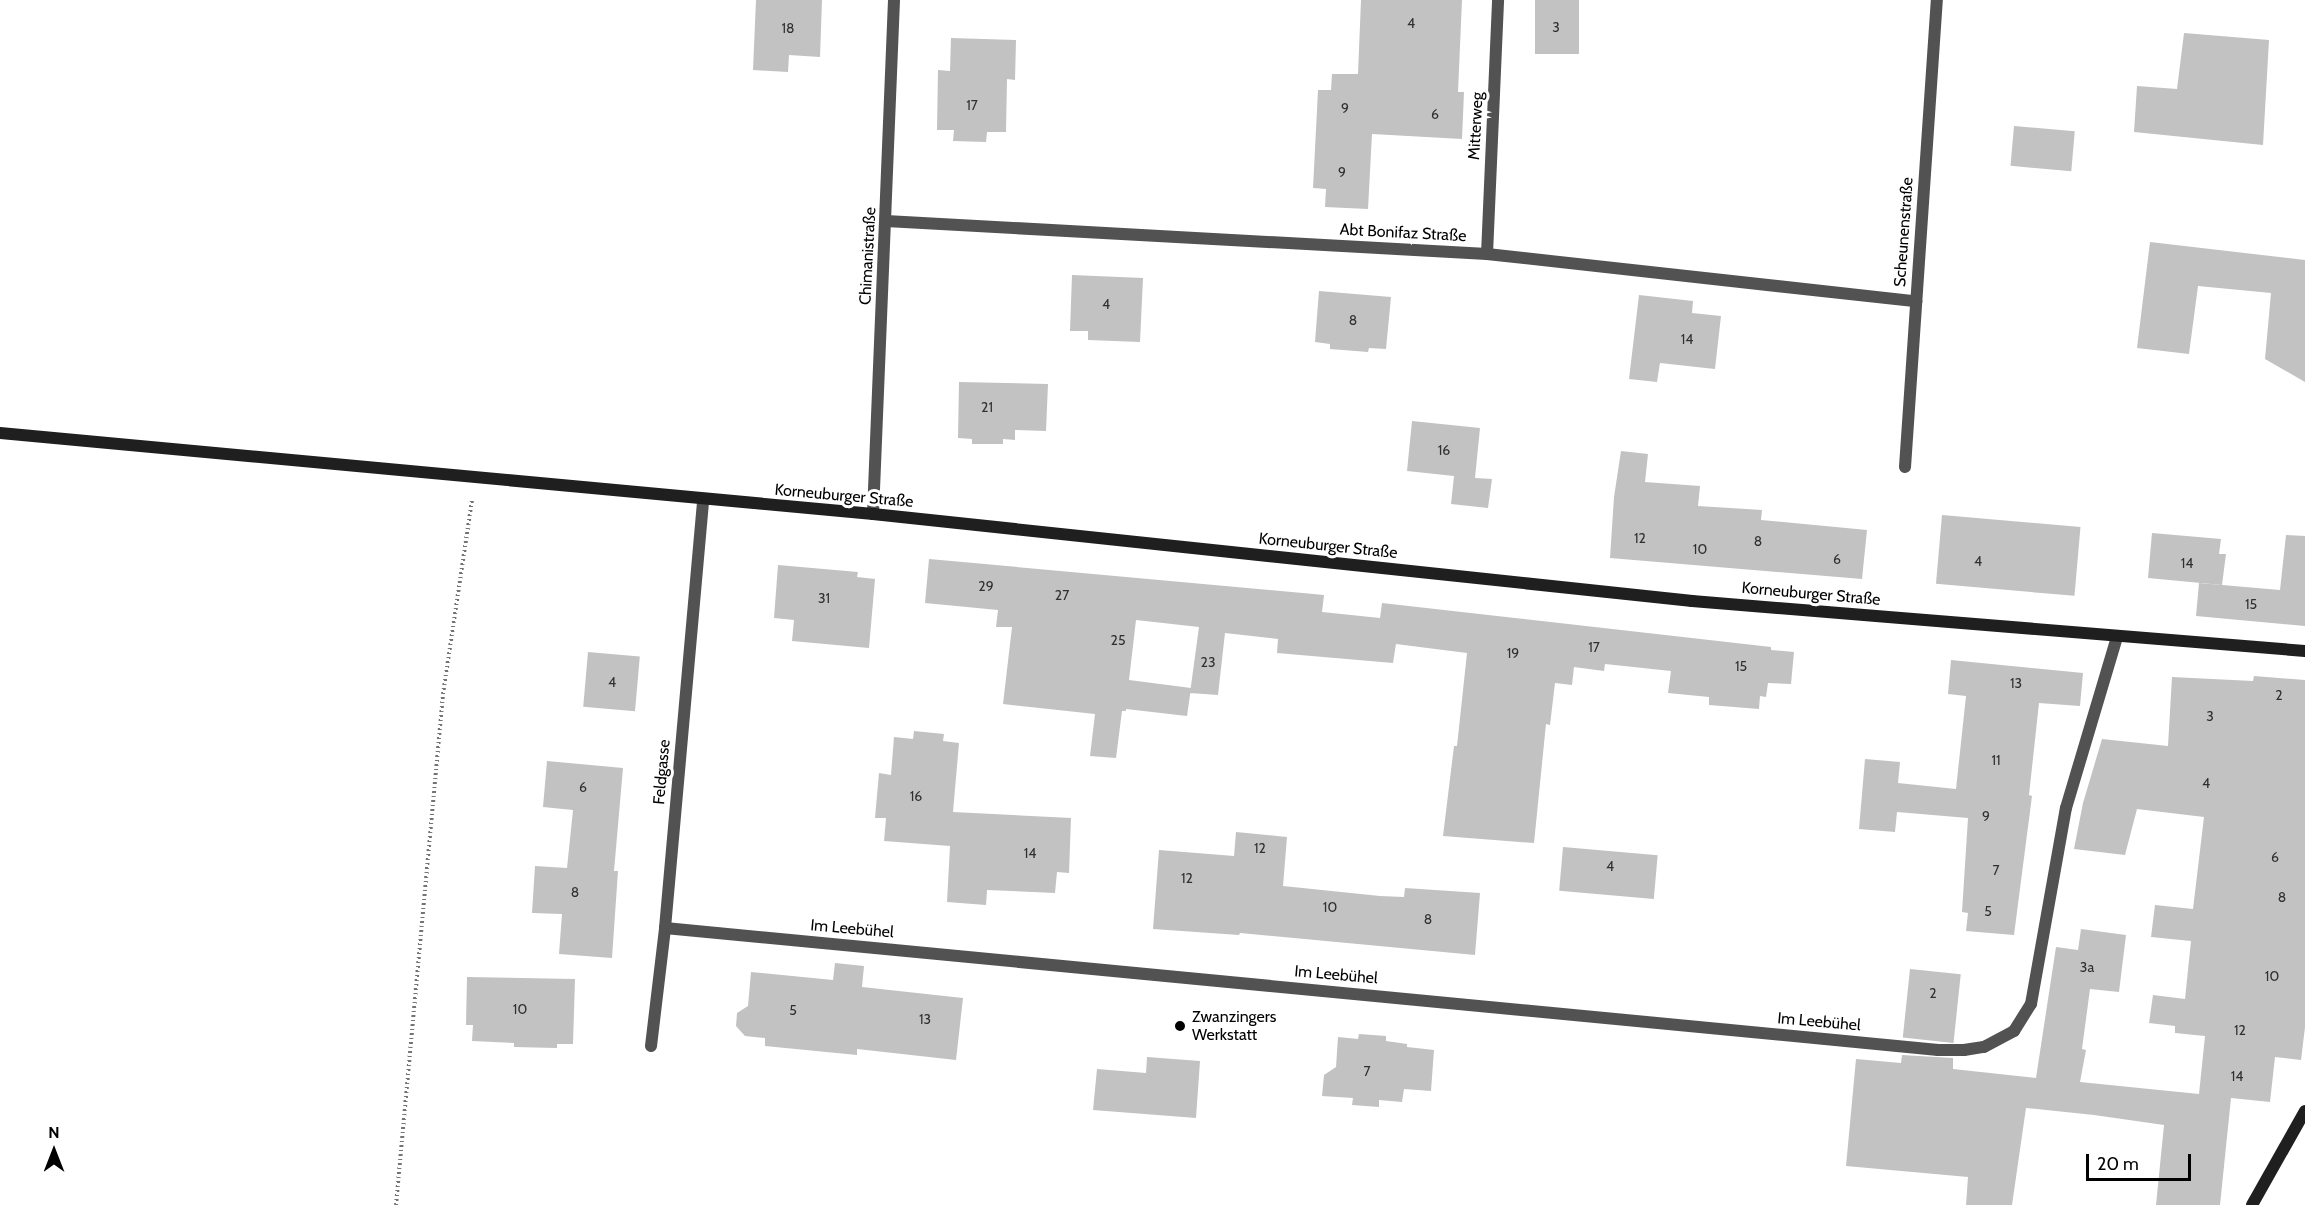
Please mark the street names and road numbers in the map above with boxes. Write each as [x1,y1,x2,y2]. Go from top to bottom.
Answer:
street label: Mitterweg [1465,92,1487,160]
street label: Scheunenstraße [1891,177,1917,287]
street label: Chimanistraße [856,207,880,305]
street label: Abt Bonifaz Straße [1339,220,1467,246]
street label: Korneuburger Straße [774,480,914,512]
street label: Korneuburger Straße [1258,529,1398,563]
street label: Korneuburger Straße [1741,578,1881,610]
street label: Feldgasse [650,739,674,805]
street label: Im Leebühel [809,916,895,942]
street label: Im Leebühel [1293,962,1379,988]
street label: Im Leebühel [1776,1009,1862,1035]

